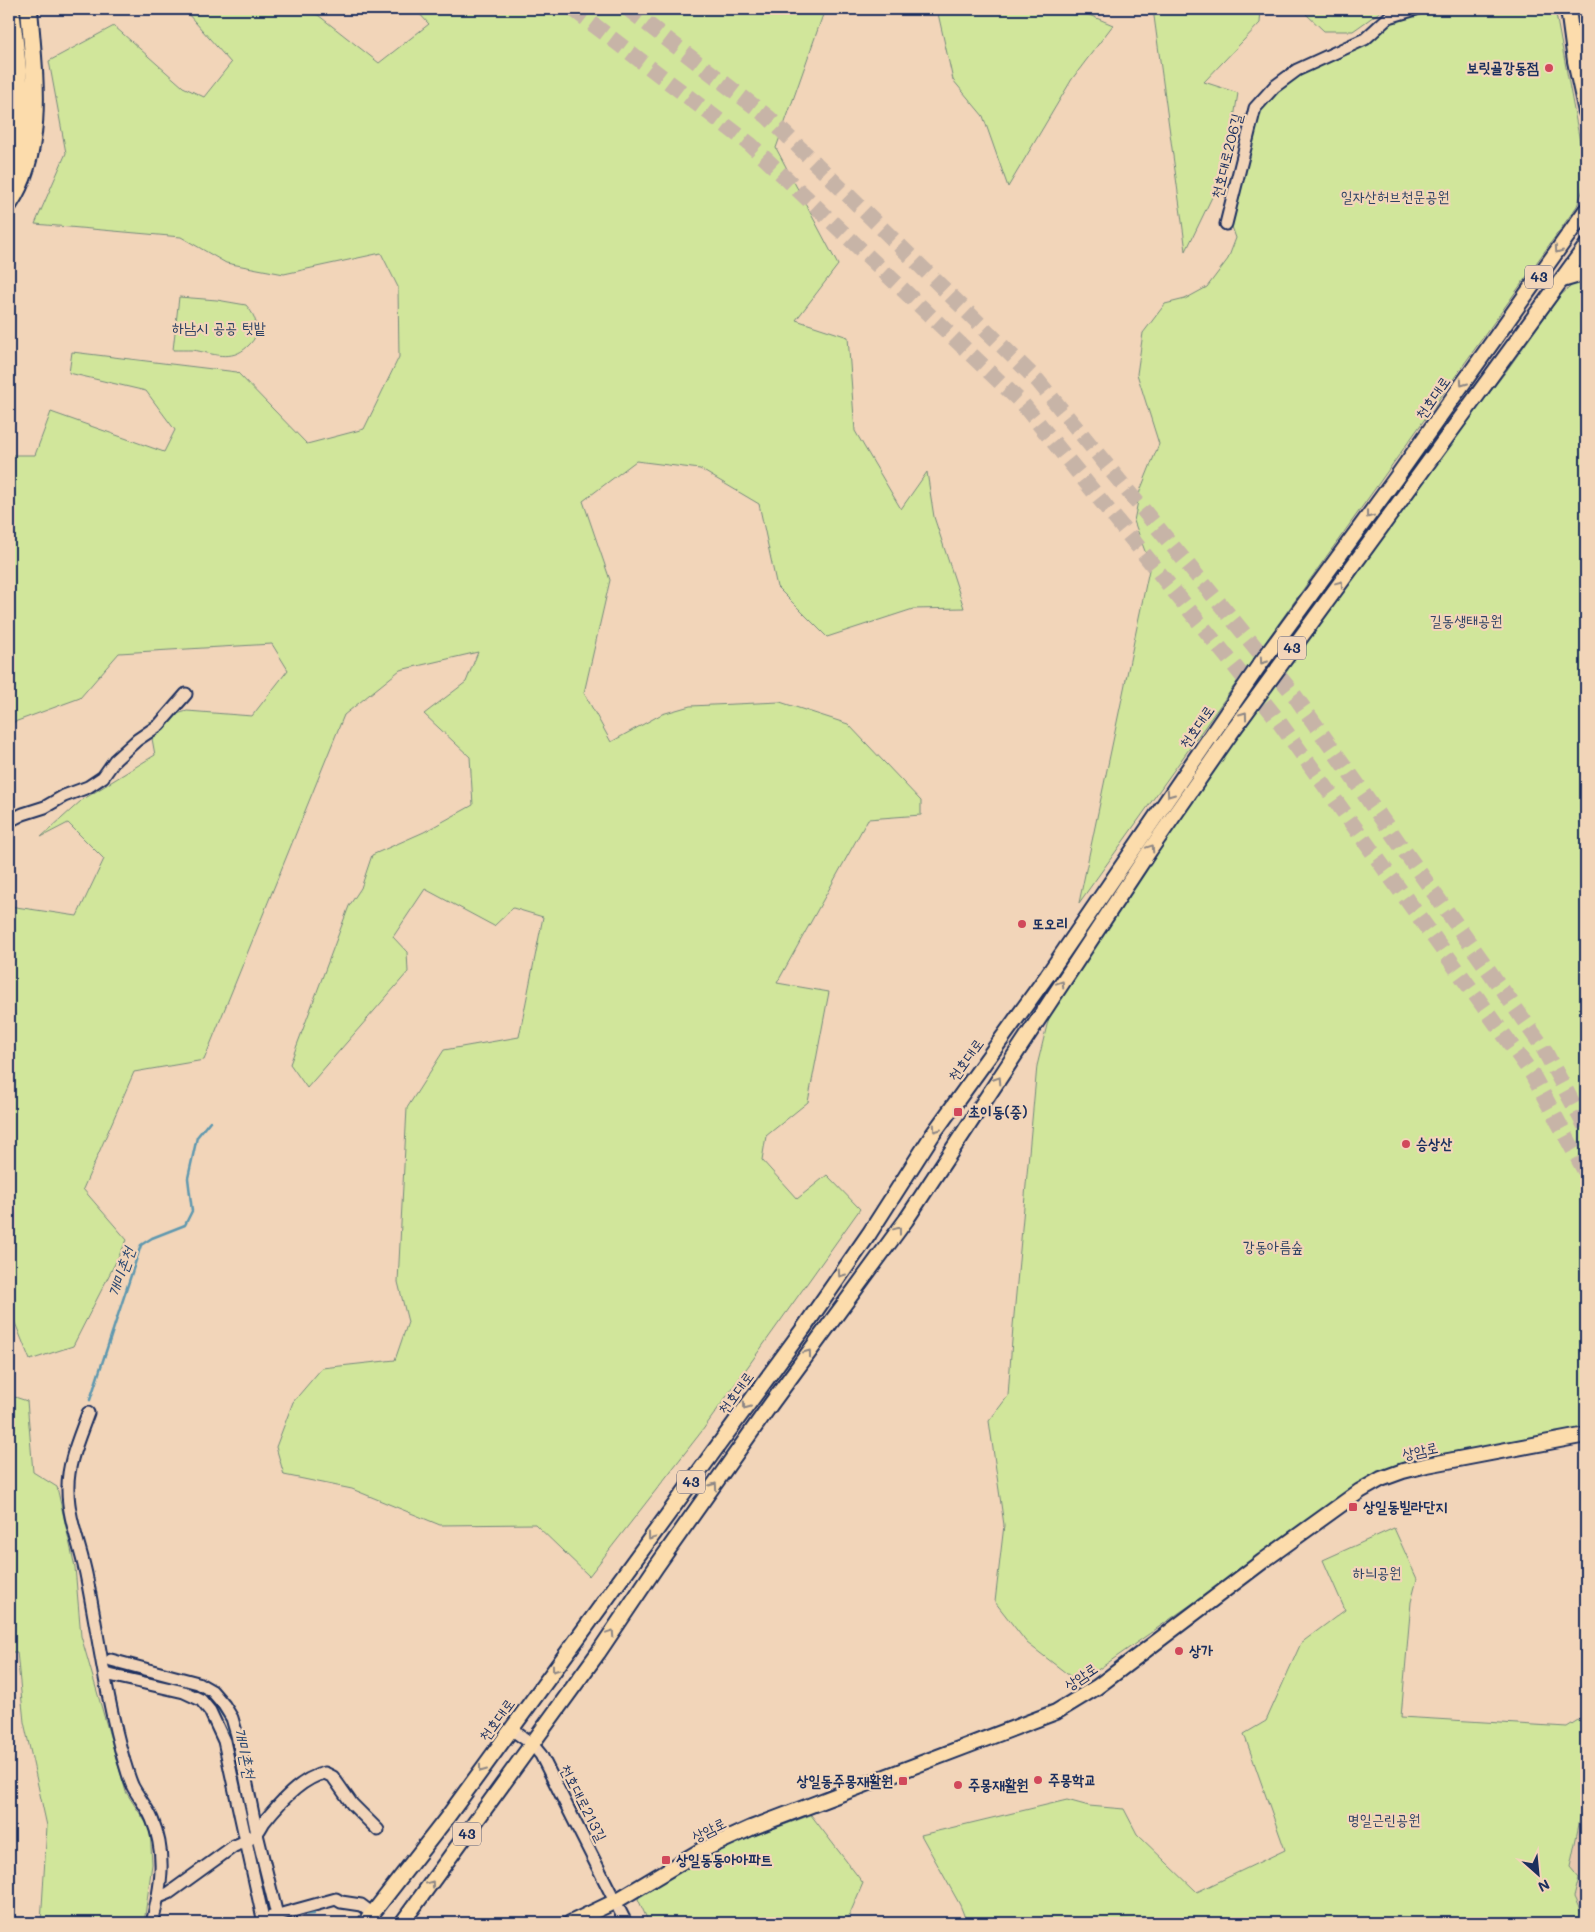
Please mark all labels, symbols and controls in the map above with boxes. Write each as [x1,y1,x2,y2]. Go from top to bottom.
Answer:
place label: 보릿골강동점 [1467,57,1539,77]
marker: 보릿골강동점 [1543,62,1555,74]
street label: 천호대로206길 [1206,111,1246,200]
park label: 일자산허브천문공원 [1341,186,1449,206]
one-way arrow [1555,244,1564,254]
road number: 43 [1525,266,1553,288]
park label: 하남시 공공 텃밭 [172,317,266,337]
street label: 천호대로 [1410,372,1454,423]
one-way arrow [1460,377,1469,387]
one-way arrow [1366,509,1374,518]
one-way arrow [1334,580,1343,590]
park label: 길동생태공원 [1430,610,1502,630]
road number: 43 [1278,636,1306,660]
one-way arrow [1260,655,1269,665]
street label: 천호대로 [1174,701,1218,752]
one-way arrow [1238,711,1247,721]
one-way arrow [1167,789,1176,798]
one-way arrow [1145,844,1154,854]
place label: 또오리 [1032,913,1068,933]
marker: 또오리 [1016,918,1028,930]
one-way arrow [1055,980,1064,989]
street label: 천호대로 [943,1034,987,1085]
one-way arrow [991,1076,1001,1085]
place label: 초이동(중) [968,1101,1028,1121]
marker: 초이동(중) [952,1106,964,1118]
one-way arrow [933,1124,942,1133]
place label: 승상산 [1416,1133,1452,1153]
marker: 승상산 [1400,1138,1412,1150]
one-way arrow [893,1227,901,1236]
park label: 강동아름숲 [1243,1236,1303,1256]
water label: 개미촌천 [102,1242,140,1300]
one-way arrow [838,1268,847,1278]
one-way arrow [802,1349,811,1359]
street label: 천호대로 [713,1367,757,1418]
one-way arrow [744,1400,752,1409]
street label: 상암로 [1400,1436,1440,1464]
road number: 43 [677,1470,705,1494]
one-way arrow [708,1482,717,1491]
place label: 상일동빌라단지 [1363,1496,1448,1516]
marker: 상일동빌라단지 [1347,1501,1359,1513]
one-way arrow [648,1532,657,1541]
park label: 하늬공원 [1353,1562,1401,1582]
one-way arrow [605,1630,615,1639]
place label: 상가 [1189,1640,1214,1660]
marker: 상가 [1173,1645,1185,1657]
street label: 상암로 [1060,1658,1101,1695]
one-way arrow [552,1663,561,1673]
street label: 천호대로 [474,1694,518,1745]
water label: 개미촌천 [230,1726,262,1782]
street label: 천호대로213길 [556,1760,612,1845]
one-way arrow [479,1763,488,1773]
place label: 주몽학교 [1048,1769,1096,1789]
place label: 상일동주몽재활원 [796,1770,893,1790]
place label: 주몽재활원 [968,1774,1028,1794]
marker: 주몽학교 [1032,1774,1044,1786]
marker: 상일동주몽재활원 [897,1775,909,1787]
marker: 주몽재활원 [952,1779,964,1791]
park label: 명일근린공원 [1348,1809,1420,1829]
street label: 상암로 [688,1812,729,1846]
road number: 43 [453,1822,481,1846]
place label: 상일동동아아파트 [676,1849,773,1869]
north arrow [1512,1850,1562,1900]
marker: 상일동동아아파트 [660,1854,672,1866]
text: N [1535,1875,1553,1897]
one-way arrow [425,1880,434,1890]

